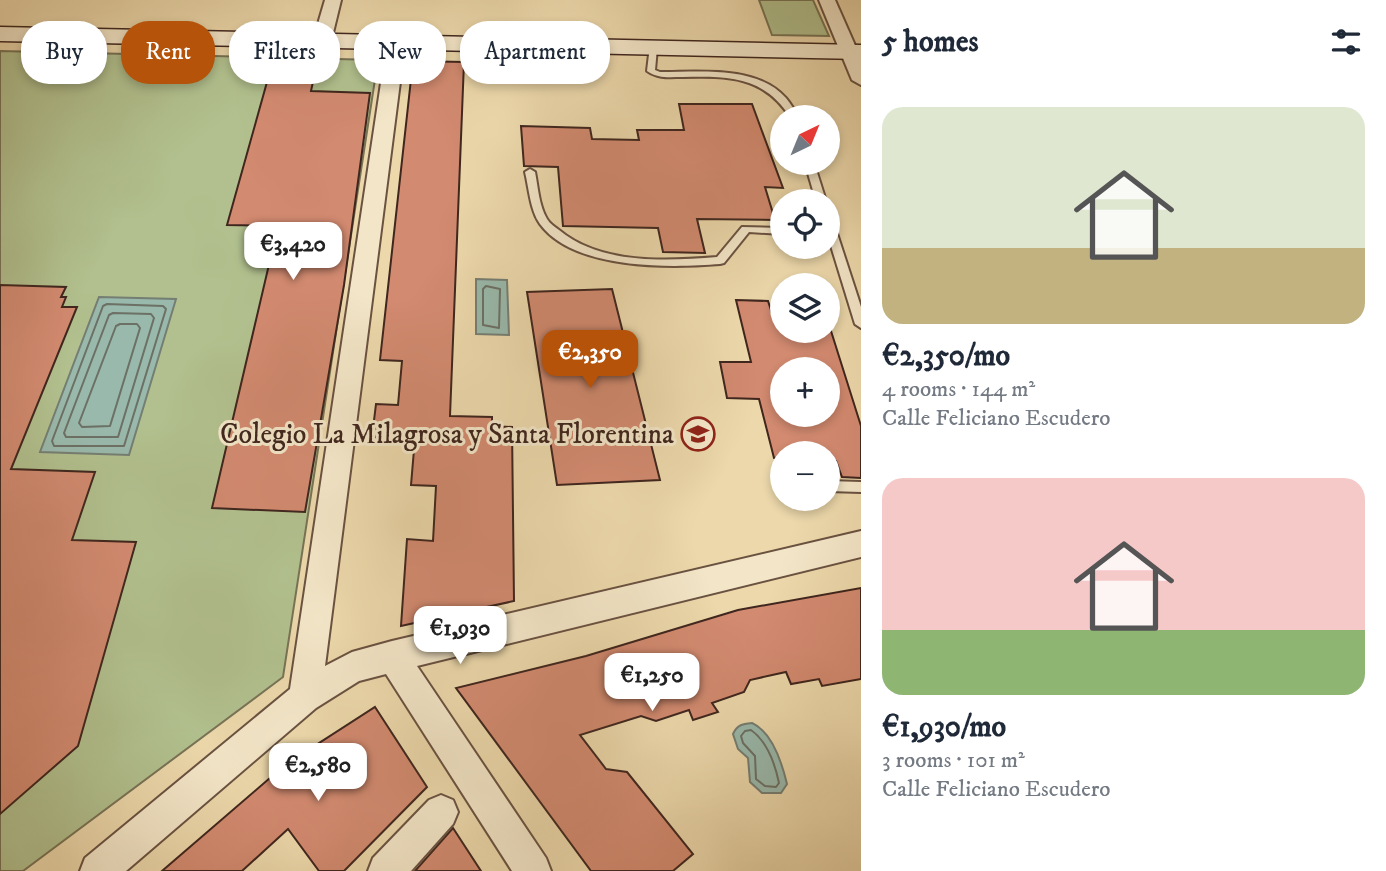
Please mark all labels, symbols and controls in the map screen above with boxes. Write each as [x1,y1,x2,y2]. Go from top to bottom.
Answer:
chip: Buy [21,21,107,84]
chip: Rent [121,21,215,84]
chip: Filters [229,21,340,84]
chip: New [354,21,446,84]
chip: Apartment [460,21,610,84]
icon: filters [1327,23,1365,61]
text: 5 homes [882,24,978,61]
north arrow [770,105,840,175]
map controls [770,105,840,511]
icon: home [1061,152,1187,278]
button: locate [770,189,840,259]
pin: €3,420 [236,222,350,282]
text: €3,420 [260,230,326,259]
button: layers [770,273,840,343]
pin: €2,350 [533,330,647,390]
text: €2,350 [558,338,622,367]
text: €2,350/mo [882,338,1010,375]
button: + [770,357,840,427]
text: 4 rooms · 144 m² [882,375,1035,404]
text: Calle Feliciano Escudero [882,404,1111,433]
school or university icon: Colegio La Milagrosa y Santa Florentina [679,415,717,453]
place label: Colegio La Milagrosa y Santa Florentina [220,417,674,452]
button: − [770,441,840,511]
icon: home [1061,523,1187,649]
pin: €1,930 [403,606,517,666]
text: €1,930 [430,614,490,643]
pin: €1,250 [595,654,709,713]
text: €1,250 [620,661,684,690]
text: €1,930/mo [882,709,1006,746]
pin: €2,580 [261,744,375,803]
text: 3 rooms · 101 m² [882,746,1025,775]
text: €2,580 [285,751,351,780]
text: Calle Feliciano Escudero [882,775,1111,804]

